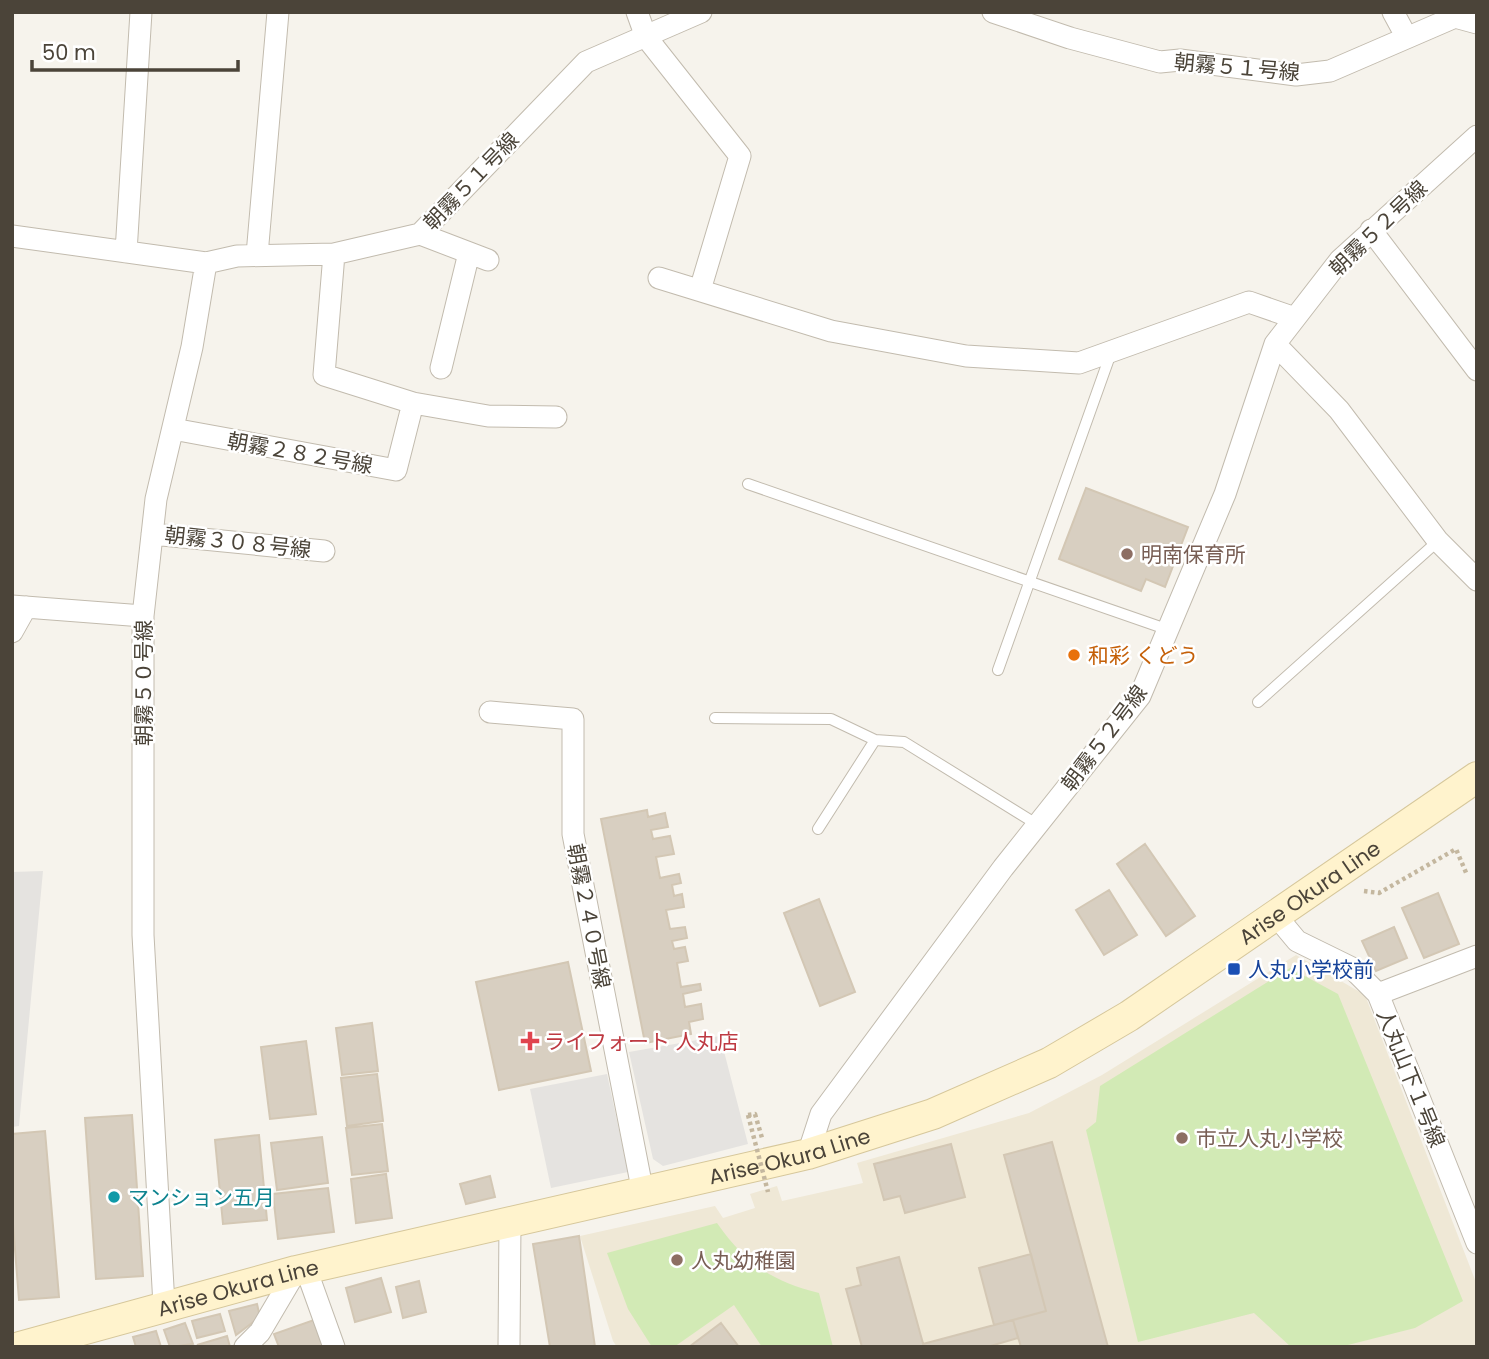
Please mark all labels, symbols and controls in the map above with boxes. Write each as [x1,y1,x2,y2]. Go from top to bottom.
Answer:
scale bar [32,28,238,72]
text: 50 m [42,38,96,67]
street label: 朝霧５１号線 [1173,47,1301,87]
street label: 朝霧５１号線 [417,126,525,236]
street label: 朝霧５２号線 [1323,174,1433,282]
street label: 朝霧２８２号線 [225,426,375,480]
street label: 朝霧３０８号線 [163,520,313,564]
place label: 明南保育所 [1141,540,1246,569]
marker: 明南保育所 [1119,546,1135,562]
street label: 朝霧５０号線 [129,620,158,746]
place label: 和彩 くどう [1088,641,1199,670]
marker: 和彩 くどう [1066,647,1082,663]
street label: 朝霧５２号線 [1055,679,1153,797]
street label: Arise Okura Line [1233,833,1386,951]
street label: 朝霧２４０号線 [561,841,617,991]
place label: 人丸小学校前 [1248,955,1374,984]
marker: 人丸小学校前 [1226,961,1242,977]
street label: 人丸山下１号線 [1370,1004,1452,1152]
place label: ライフォート 人丸店 [544,1027,739,1056]
marker: ライフォート 人丸店 [522,1033,538,1049]
street label: Arise Okura Line [706,1121,874,1191]
place label: 市立人丸小学校 [1196,1124,1343,1153]
marker: 市立人丸小学校 [1174,1130,1190,1146]
place label: マンション五月 [128,1183,275,1212]
marker: マンション五月 [106,1189,122,1205]
place label: 人丸幼稚園 [691,1246,796,1275]
street label: Arise Okura Line [154,1252,321,1323]
marker: 人丸幼稚園 [669,1252,685,1268]

